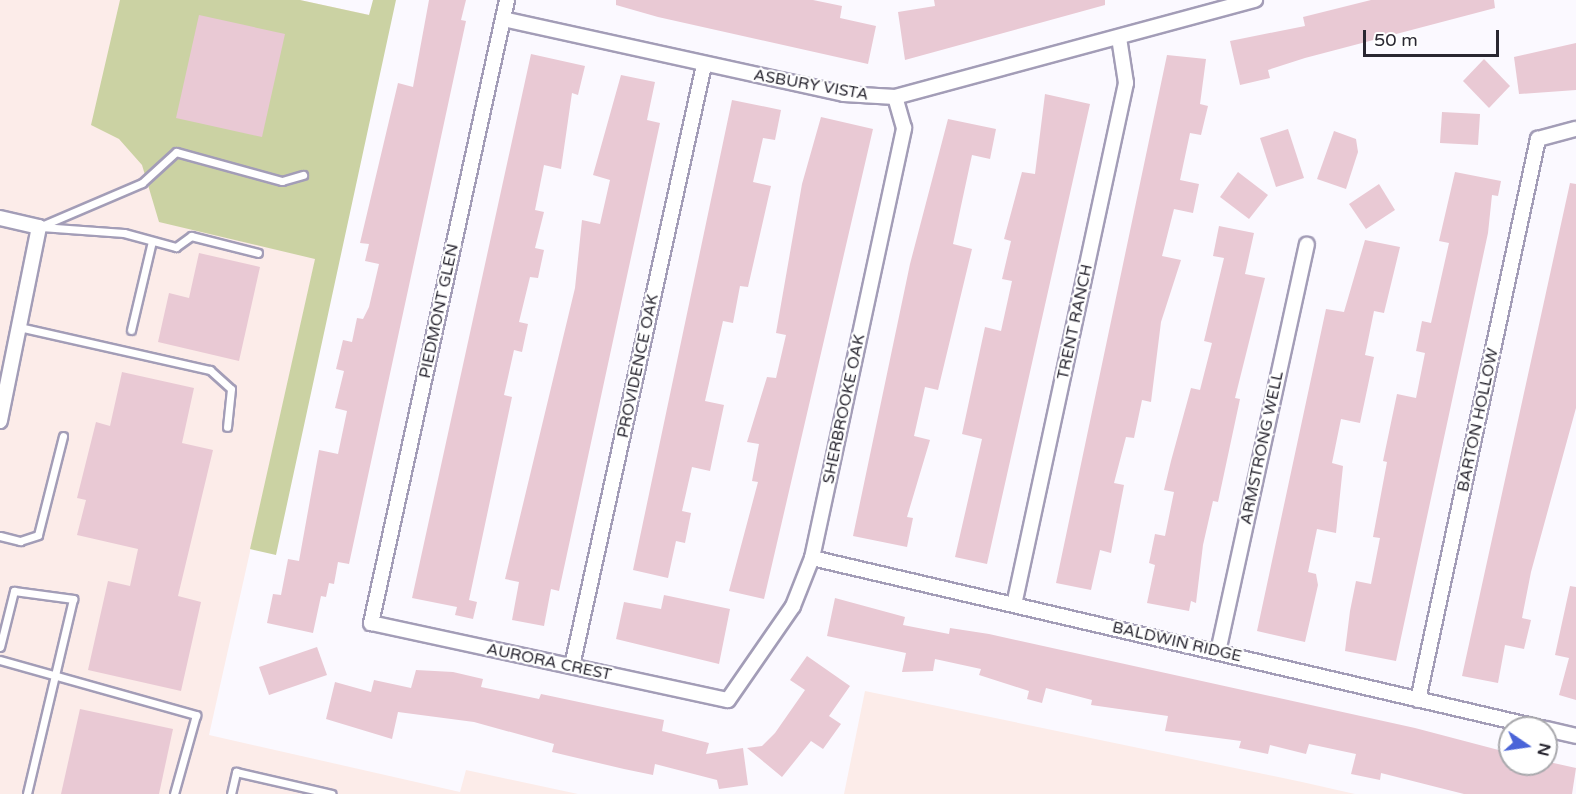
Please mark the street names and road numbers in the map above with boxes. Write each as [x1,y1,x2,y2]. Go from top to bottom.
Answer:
street label: ASBURY VISTA [752,65,870,105]
street label: PIEDMONT GLEN [415,242,463,380]
street label: TRENT RANCH [1053,263,1097,381]
street label: PROVIDENCE OAK [613,292,663,440]
street label: SHERBROOKE OAK [819,332,869,486]
street label: BARTON HOLLOW [1453,346,1503,494]
street label: ARMSTRONG WELL [1236,370,1288,526]
street label: BALDWIN RIDGE [1110,618,1244,666]
street label: AURORA CREST [485,639,613,685]

